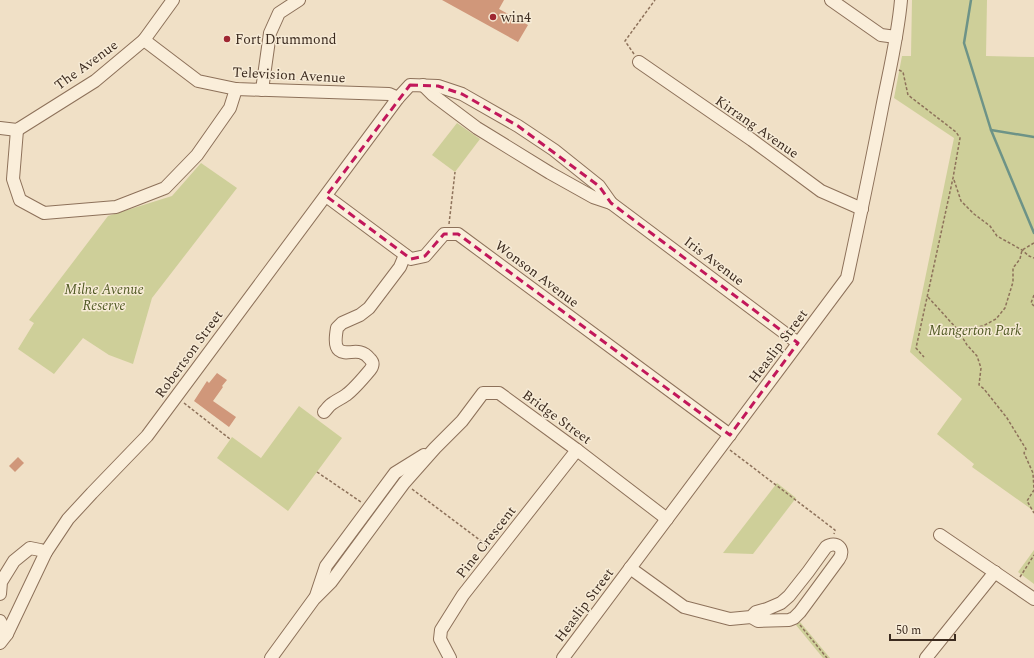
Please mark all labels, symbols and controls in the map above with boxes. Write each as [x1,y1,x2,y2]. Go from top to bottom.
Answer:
place label: win4 [500,7,531,28]
marker: win4 [488,12,498,22]
place label: Fort Drummond [235,29,337,50]
marker: Fort Drummond [222,34,232,44]
street label: The Avenue [50,35,122,95]
street label: Television Avenue [232,62,346,88]
street label: Kirrang Avenue [711,90,803,164]
street label: Iris Avenue [679,231,749,291]
street label: Wonson Avenue [490,235,584,313]
park label: Milne Avenue Reserve [64,279,144,316]
street label: Heaslip Street [743,305,813,387]
street label: Robertson Street [150,306,228,402]
park label: Mangerton Park [928,320,1022,341]
street label: Bridge Street [518,385,596,449]
street label: Pine Crescent [451,501,521,583]
street label: Heaslip Street [549,564,619,646]
scale bar [890,616,955,642]
text: 50 m [896,621,921,640]

